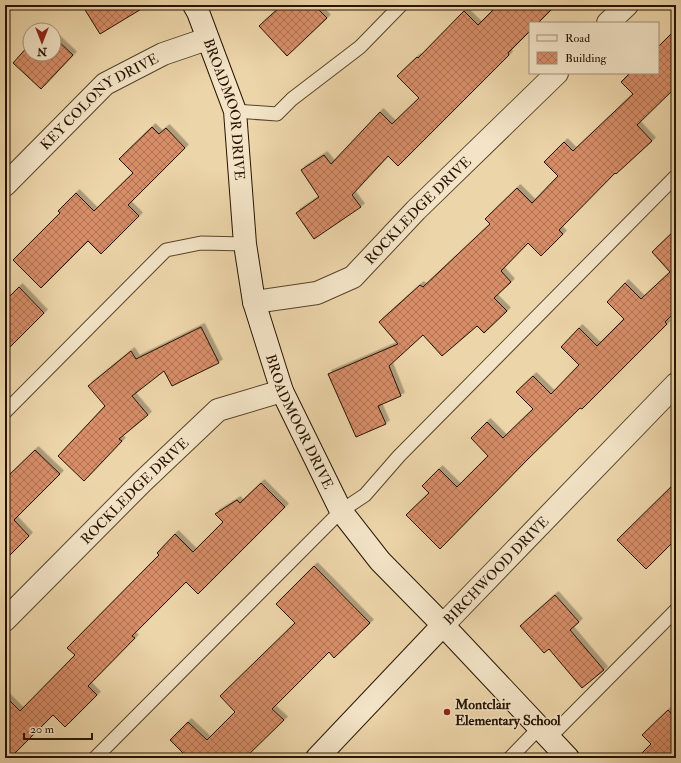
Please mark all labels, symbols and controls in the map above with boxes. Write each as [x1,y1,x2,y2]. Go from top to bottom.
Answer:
north arrow [22,22,62,62]
legend [529,22,659,74]
text: Road [565,31,590,46]
street label: BROADMOOR DRIVE [200,36,249,181]
street label: KEY COLONY DRIVE [37,51,163,155]
text: Building [565,51,608,66]
street label: ROCKLEDGE DRIVE [361,153,474,268]
street label: BROADMOOR DRIVE [262,352,337,492]
street label: ROCKLEDGE DRIVE [77,434,192,547]
street label: BIRCHWOOD DRIVE [440,513,552,628]
place label: Montclair Elementary School [454,696,561,730]
marker: Montclair Elementary School [442,707,452,717]
scale bar [24,715,92,741]
text: 20 m [30,722,55,737]

